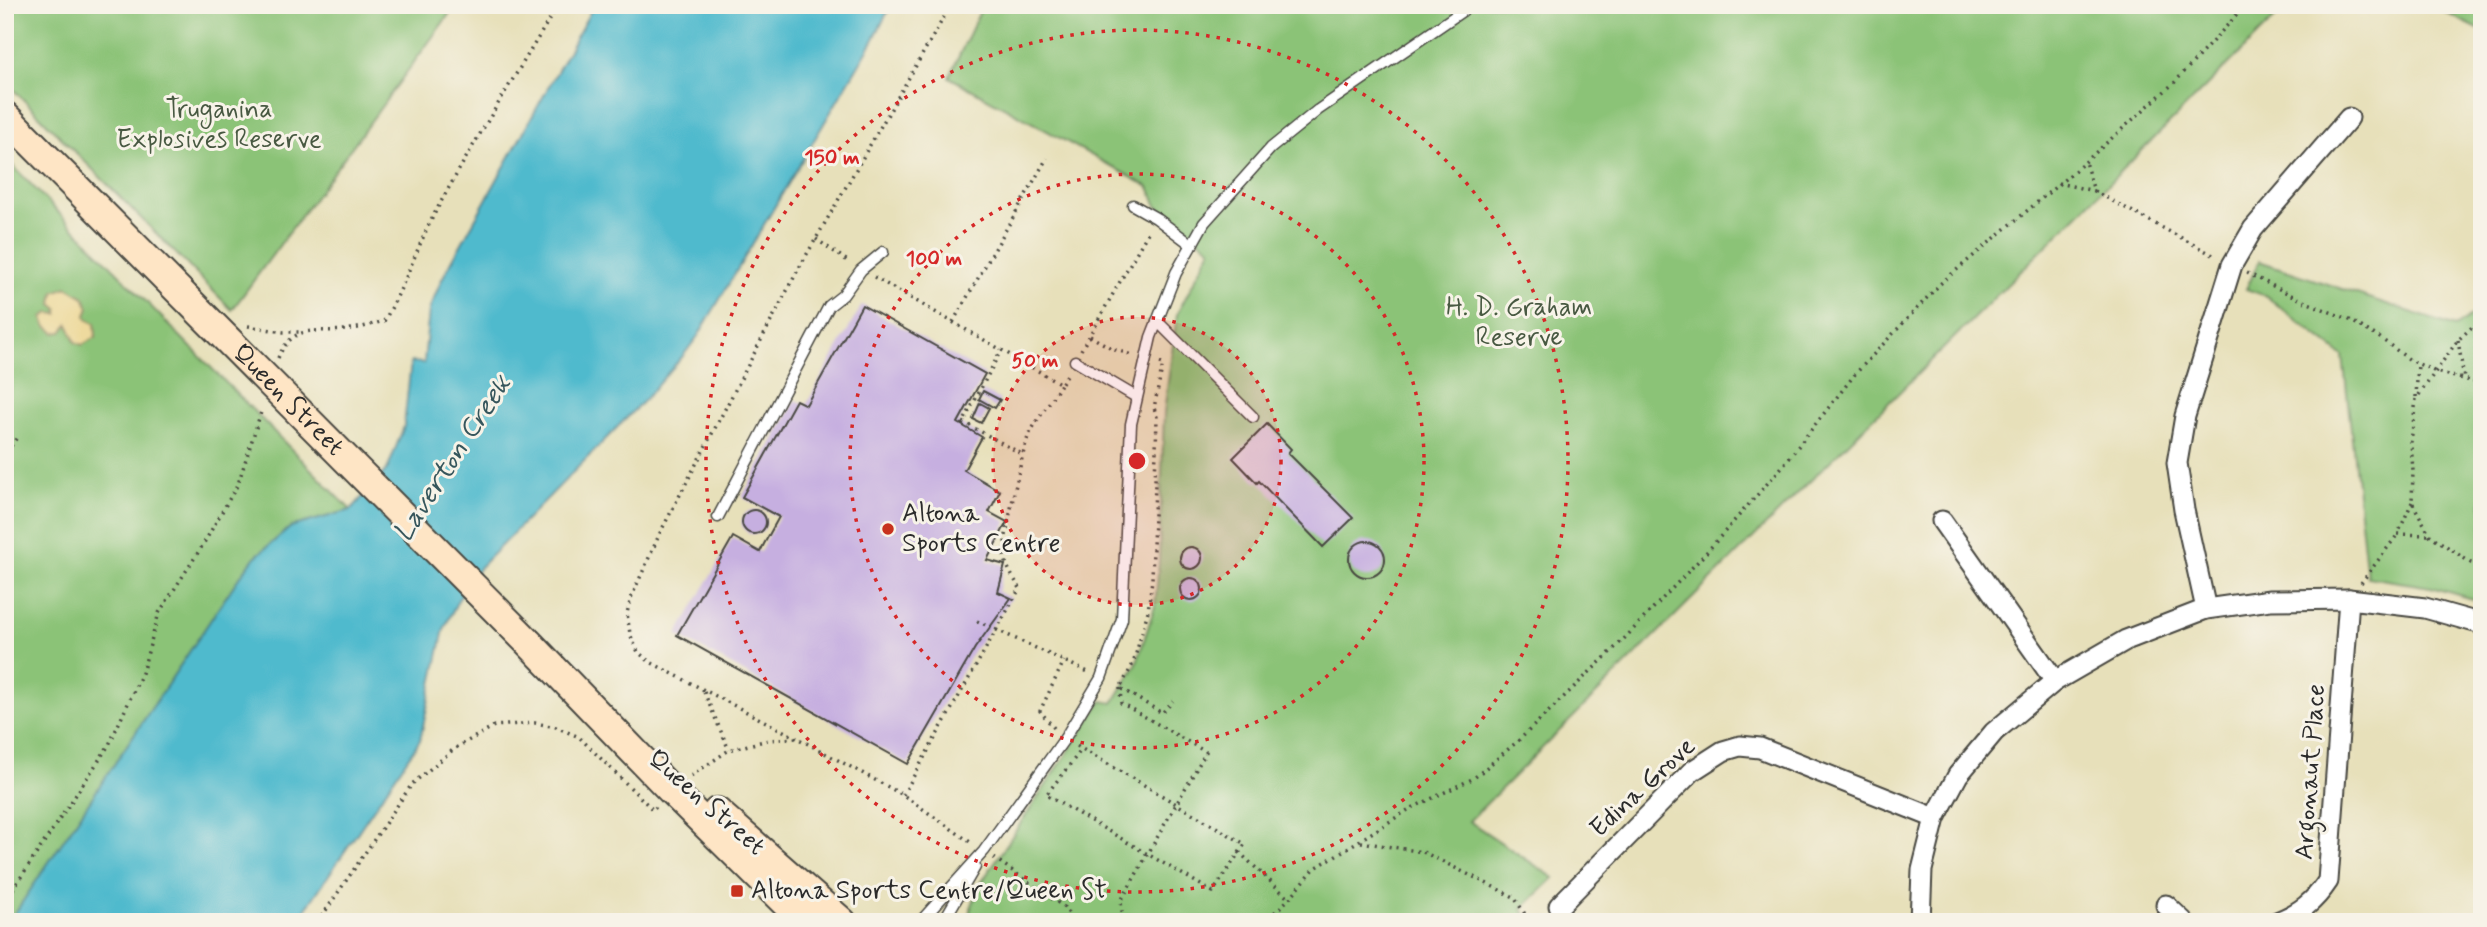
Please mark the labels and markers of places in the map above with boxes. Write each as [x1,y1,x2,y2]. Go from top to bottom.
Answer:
centre of rings [1125,449,1149,473]
place label: Altona Sports Centre [902,497,1061,561]
marker: Altona Sports Centre [880,521,896,537]
place label: Altona Sports Centre/Queen St [751,874,1107,908]
marker: Altona Sports Centre/Queen St [729,883,745,899]

